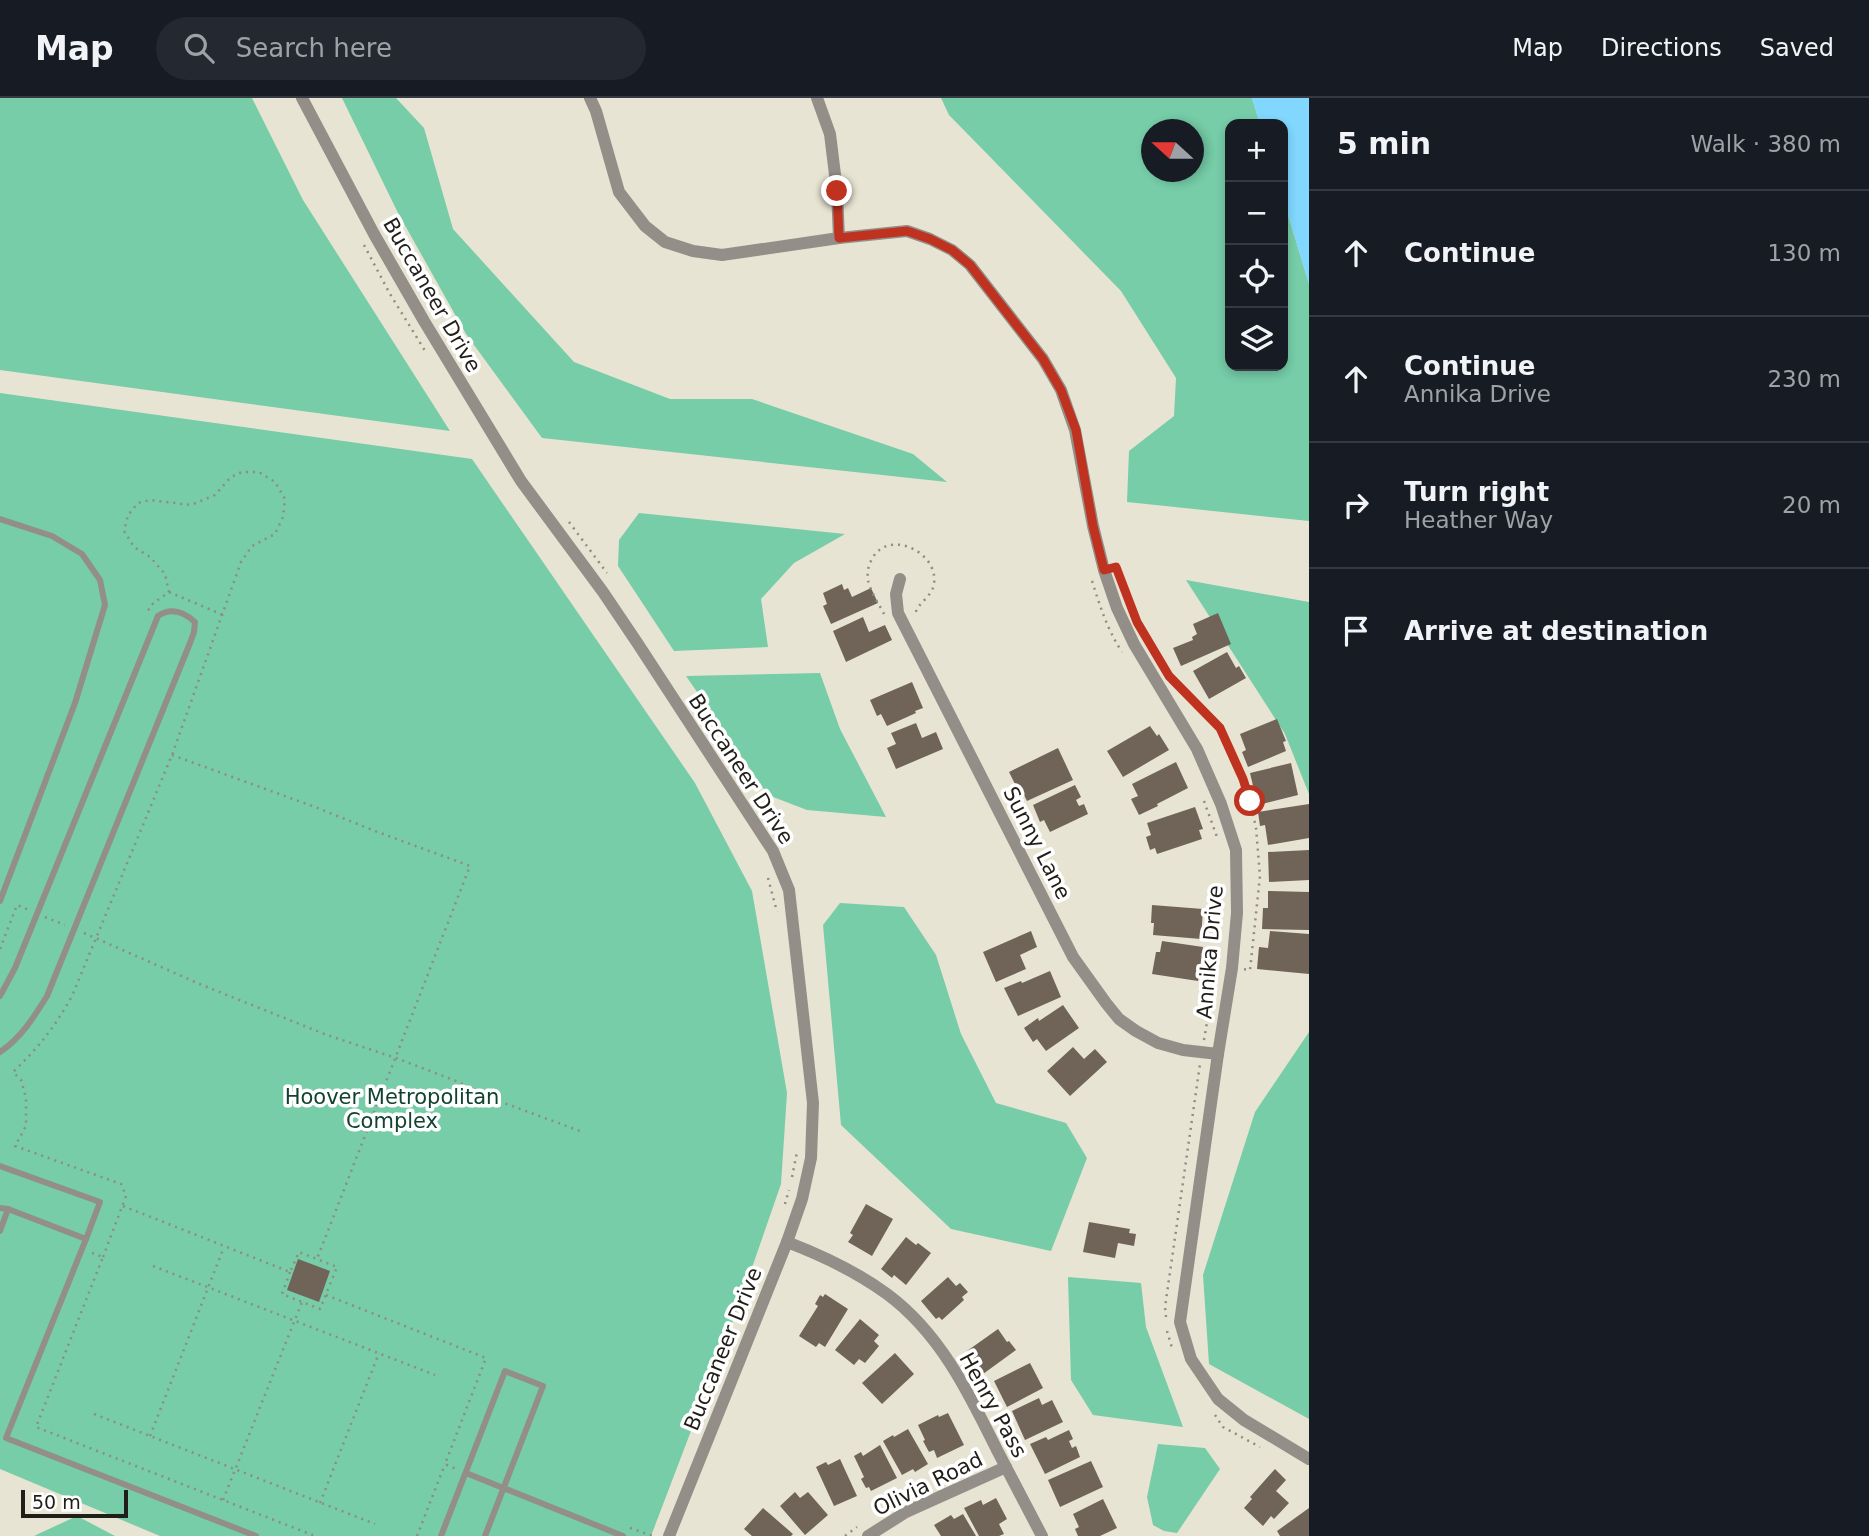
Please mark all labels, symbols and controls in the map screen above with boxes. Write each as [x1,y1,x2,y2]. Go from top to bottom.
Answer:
search box [156,17,646,80]
text: Map [35,29,114,68]
icon: search [180,29,218,67]
text: Search here [236,33,392,63]
text: Map [1512,34,1563,62]
text: Directions [1601,34,1722,62]
text: Saved [1760,34,1834,62]
north arrow [1141,119,1204,182]
map controls [1225,119,1288,371]
button: + [1225,119,1288,182]
text: 5 min [1337,126,1431,161]
text: Walk · 380 m [1690,131,1841,157]
route end [821,175,852,206]
button: − [1225,182,1288,245]
street label: Buccaneer Drive [378,214,486,376]
icon: ahead [1337,234,1375,272]
text: Continue [1404,238,1535,268]
text: 130 m [1767,240,1841,266]
button: locate [1225,245,1288,308]
button: layers [1225,308,1288,371]
text: Continue [1404,351,1535,381]
icon: ahead [1337,360,1375,398]
text: 230 m [1767,366,1841,392]
text: Annika Drive [1404,381,1551,407]
text: Turn right [1404,477,1549,507]
icon: right [1337,486,1375,524]
text: 20 m [1782,492,1841,518]
text: Heather Way [1404,507,1553,533]
icon: arrive [1337,612,1375,650]
text: Arrive at destination [1404,616,1708,646]
street label: Buccaneer Drive [684,689,798,849]
street label: Sunny Lane [998,783,1076,903]
route start [1234,785,1265,816]
street label: Annika Drive [1192,884,1228,1020]
park label: Hoover Metropolitan Complex [285,1085,499,1133]
street label: Buccaneer Drive [679,1264,767,1434]
street label: Henry Pass [954,1348,1032,1462]
street label: Olivia Road [869,1447,987,1521]
scale bar [21,1487,128,1519]
text: 50 m [32,1491,81,1513]

